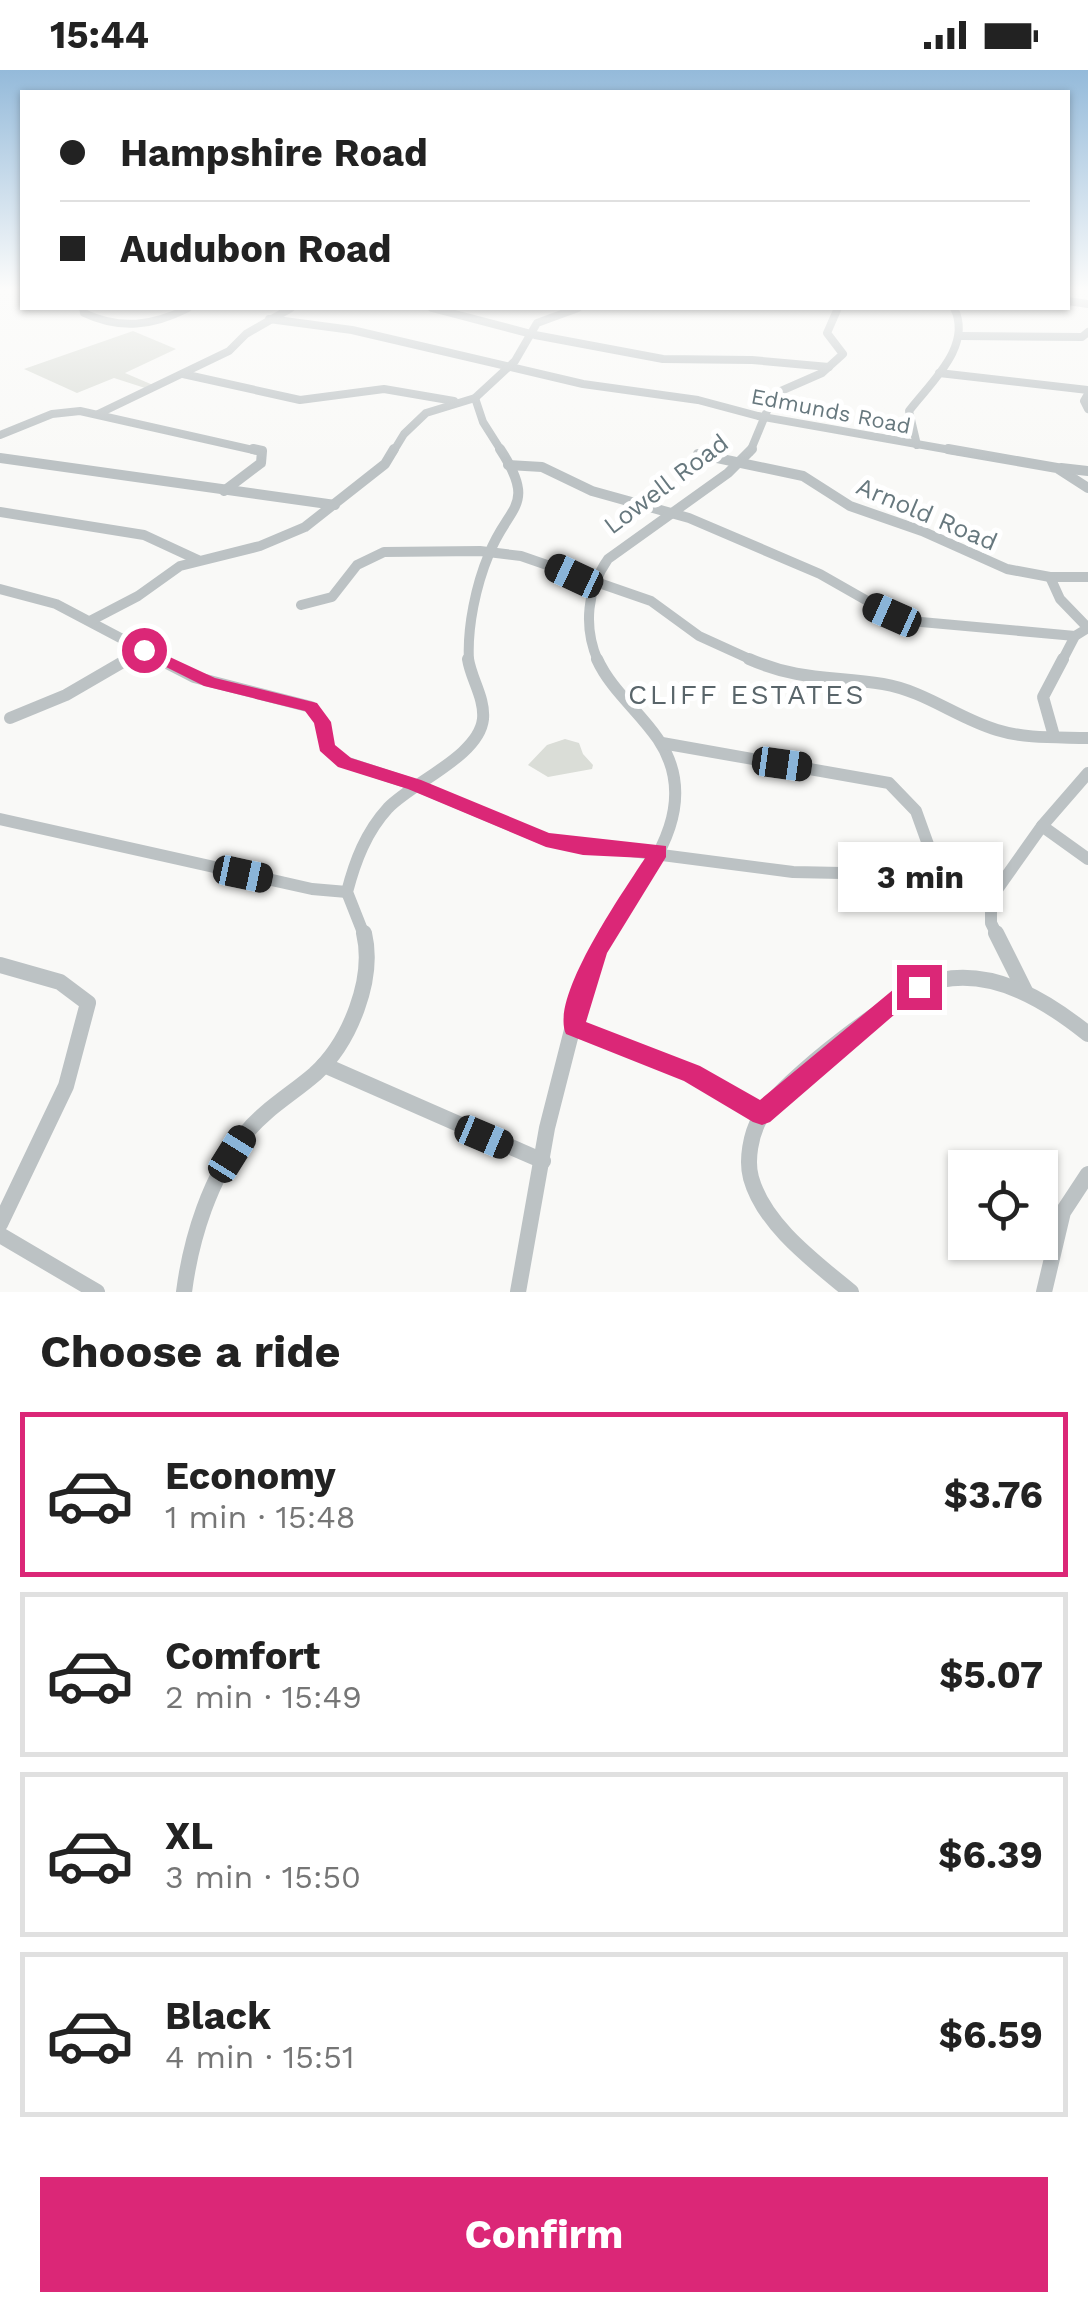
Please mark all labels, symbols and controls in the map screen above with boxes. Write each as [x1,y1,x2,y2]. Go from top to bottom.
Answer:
text: 15:44 [50,13,149,57]
text: Hampshire Road [120,131,428,175]
text: Audubon Road [120,227,392,271]
street label: Edmunds Road [749,383,913,439]
street label: Lowell Road [598,428,734,540]
street label: Arnold Road [852,471,1002,557]
car [540,550,608,602]
car [858,589,926,641]
route start [122,628,167,673]
district label: CLIFF ESTATES [628,678,866,711]
car [750,745,814,783]
callout: 3 min [836,842,1002,912]
car [211,853,275,895]
text: 3 min [877,858,964,896]
route end [897,965,942,1010]
car [451,1111,517,1163]
car [203,1121,261,1187]
map controls [948,1150,1058,1260]
button: locate [948,1150,1058,1260]
text: Choose a ride [40,1325,340,1378]
icon: car [45,1450,135,1540]
text: Economy [165,1454,336,1498]
text: $3.76 [944,1473,1043,1517]
text: 1 min · 15:48 [165,1498,355,1536]
icon: car [45,1630,135,1720]
text: Comfort [165,1634,320,1678]
text: $5.07 [939,1653,1043,1697]
text: 2 min · 15:49 [165,1678,362,1716]
icon: car [45,1810,135,1900]
text: XL [165,1814,213,1858]
text: $6.39 [938,1833,1043,1877]
text: 3 min · 15:50 [165,1858,361,1896]
icon: car [45,1990,135,2080]
text: Black [165,1994,271,2038]
text: $6.59 [939,2013,1043,2057]
text: 4 min · 15:51 [165,2038,354,2076]
button: Confirm [40,2177,1048,2292]

